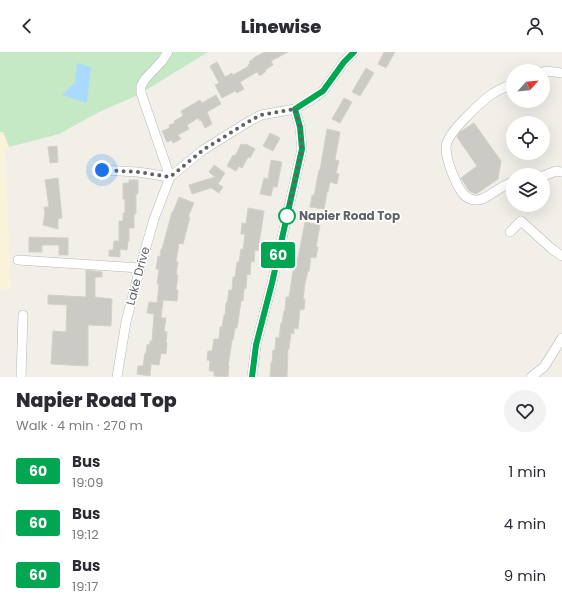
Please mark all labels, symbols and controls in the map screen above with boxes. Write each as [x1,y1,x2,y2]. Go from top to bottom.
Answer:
text: Linewise [241,14,321,39]
icon: back [16,15,38,37]
icon: person [524,15,546,37]
north arrow [506,64,550,108]
map controls [506,64,550,212]
button: locate [506,116,550,160]
your location [92,160,112,180]
button: layers [506,168,550,212]
marker: Napier Road Top [278,207,296,225]
place label: Napier Road Top [299,207,400,224]
line badge: 60 [260,242,296,268]
street label: Lake Drive [122,245,154,307]
text: 60 [269,245,287,265]
text: Napier Road Top [16,387,177,414]
button: heart [504,390,546,432]
text: Walk · 4 min · 270 m [16,416,143,435]
text: Bus [72,451,100,472]
text: 60 [29,461,47,481]
text: 1 min [508,461,546,482]
text: 19:09 [72,473,103,492]
text: Bus [72,503,100,524]
text: 60 [29,513,47,533]
text: 4 min [504,513,546,534]
text: 19:12 [72,525,99,544]
text: Bus [72,555,100,576]
text: 60 [29,565,47,585]
text: 9 min [504,565,546,586]
text: 19:17 [72,577,98,596]

